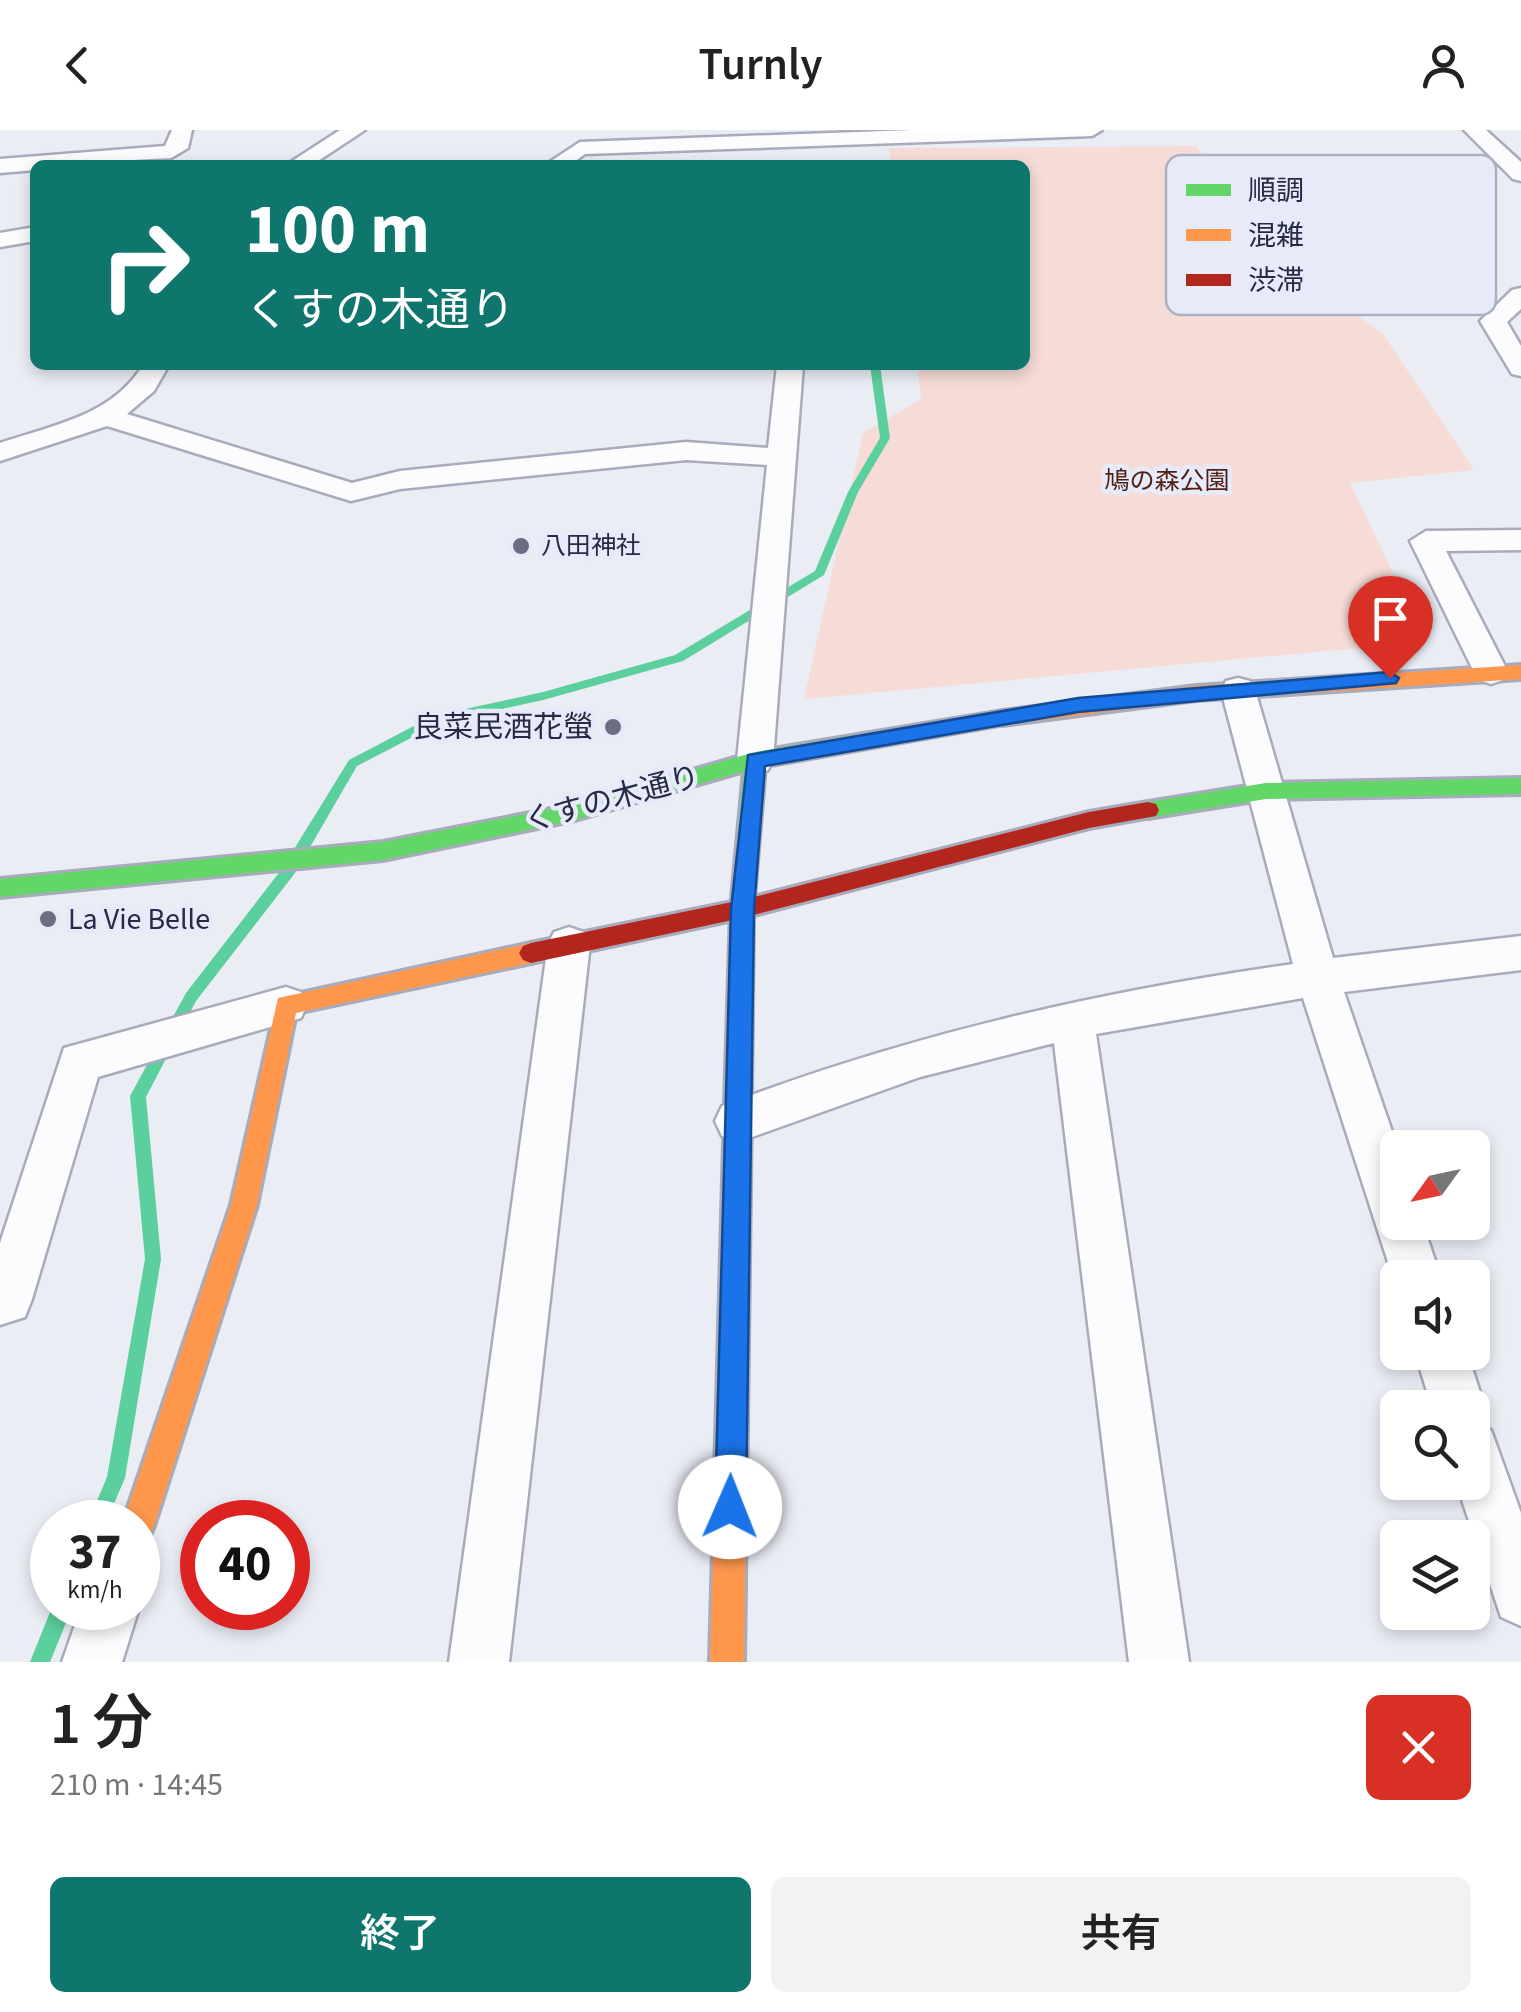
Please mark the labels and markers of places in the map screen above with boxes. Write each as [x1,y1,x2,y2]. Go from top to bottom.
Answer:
place label: 八田神社 [541,528,641,564]
marker: 八田神社 [510,535,532,557]
pin [1348,576,1433,679]
place label: 良菜民酒花螢 [413,706,593,749]
marker: 良菜民酒花螢 [602,716,624,738]
place label: La Vie Belle [68,898,210,941]
marker: La Vie Belle [37,908,59,930]

